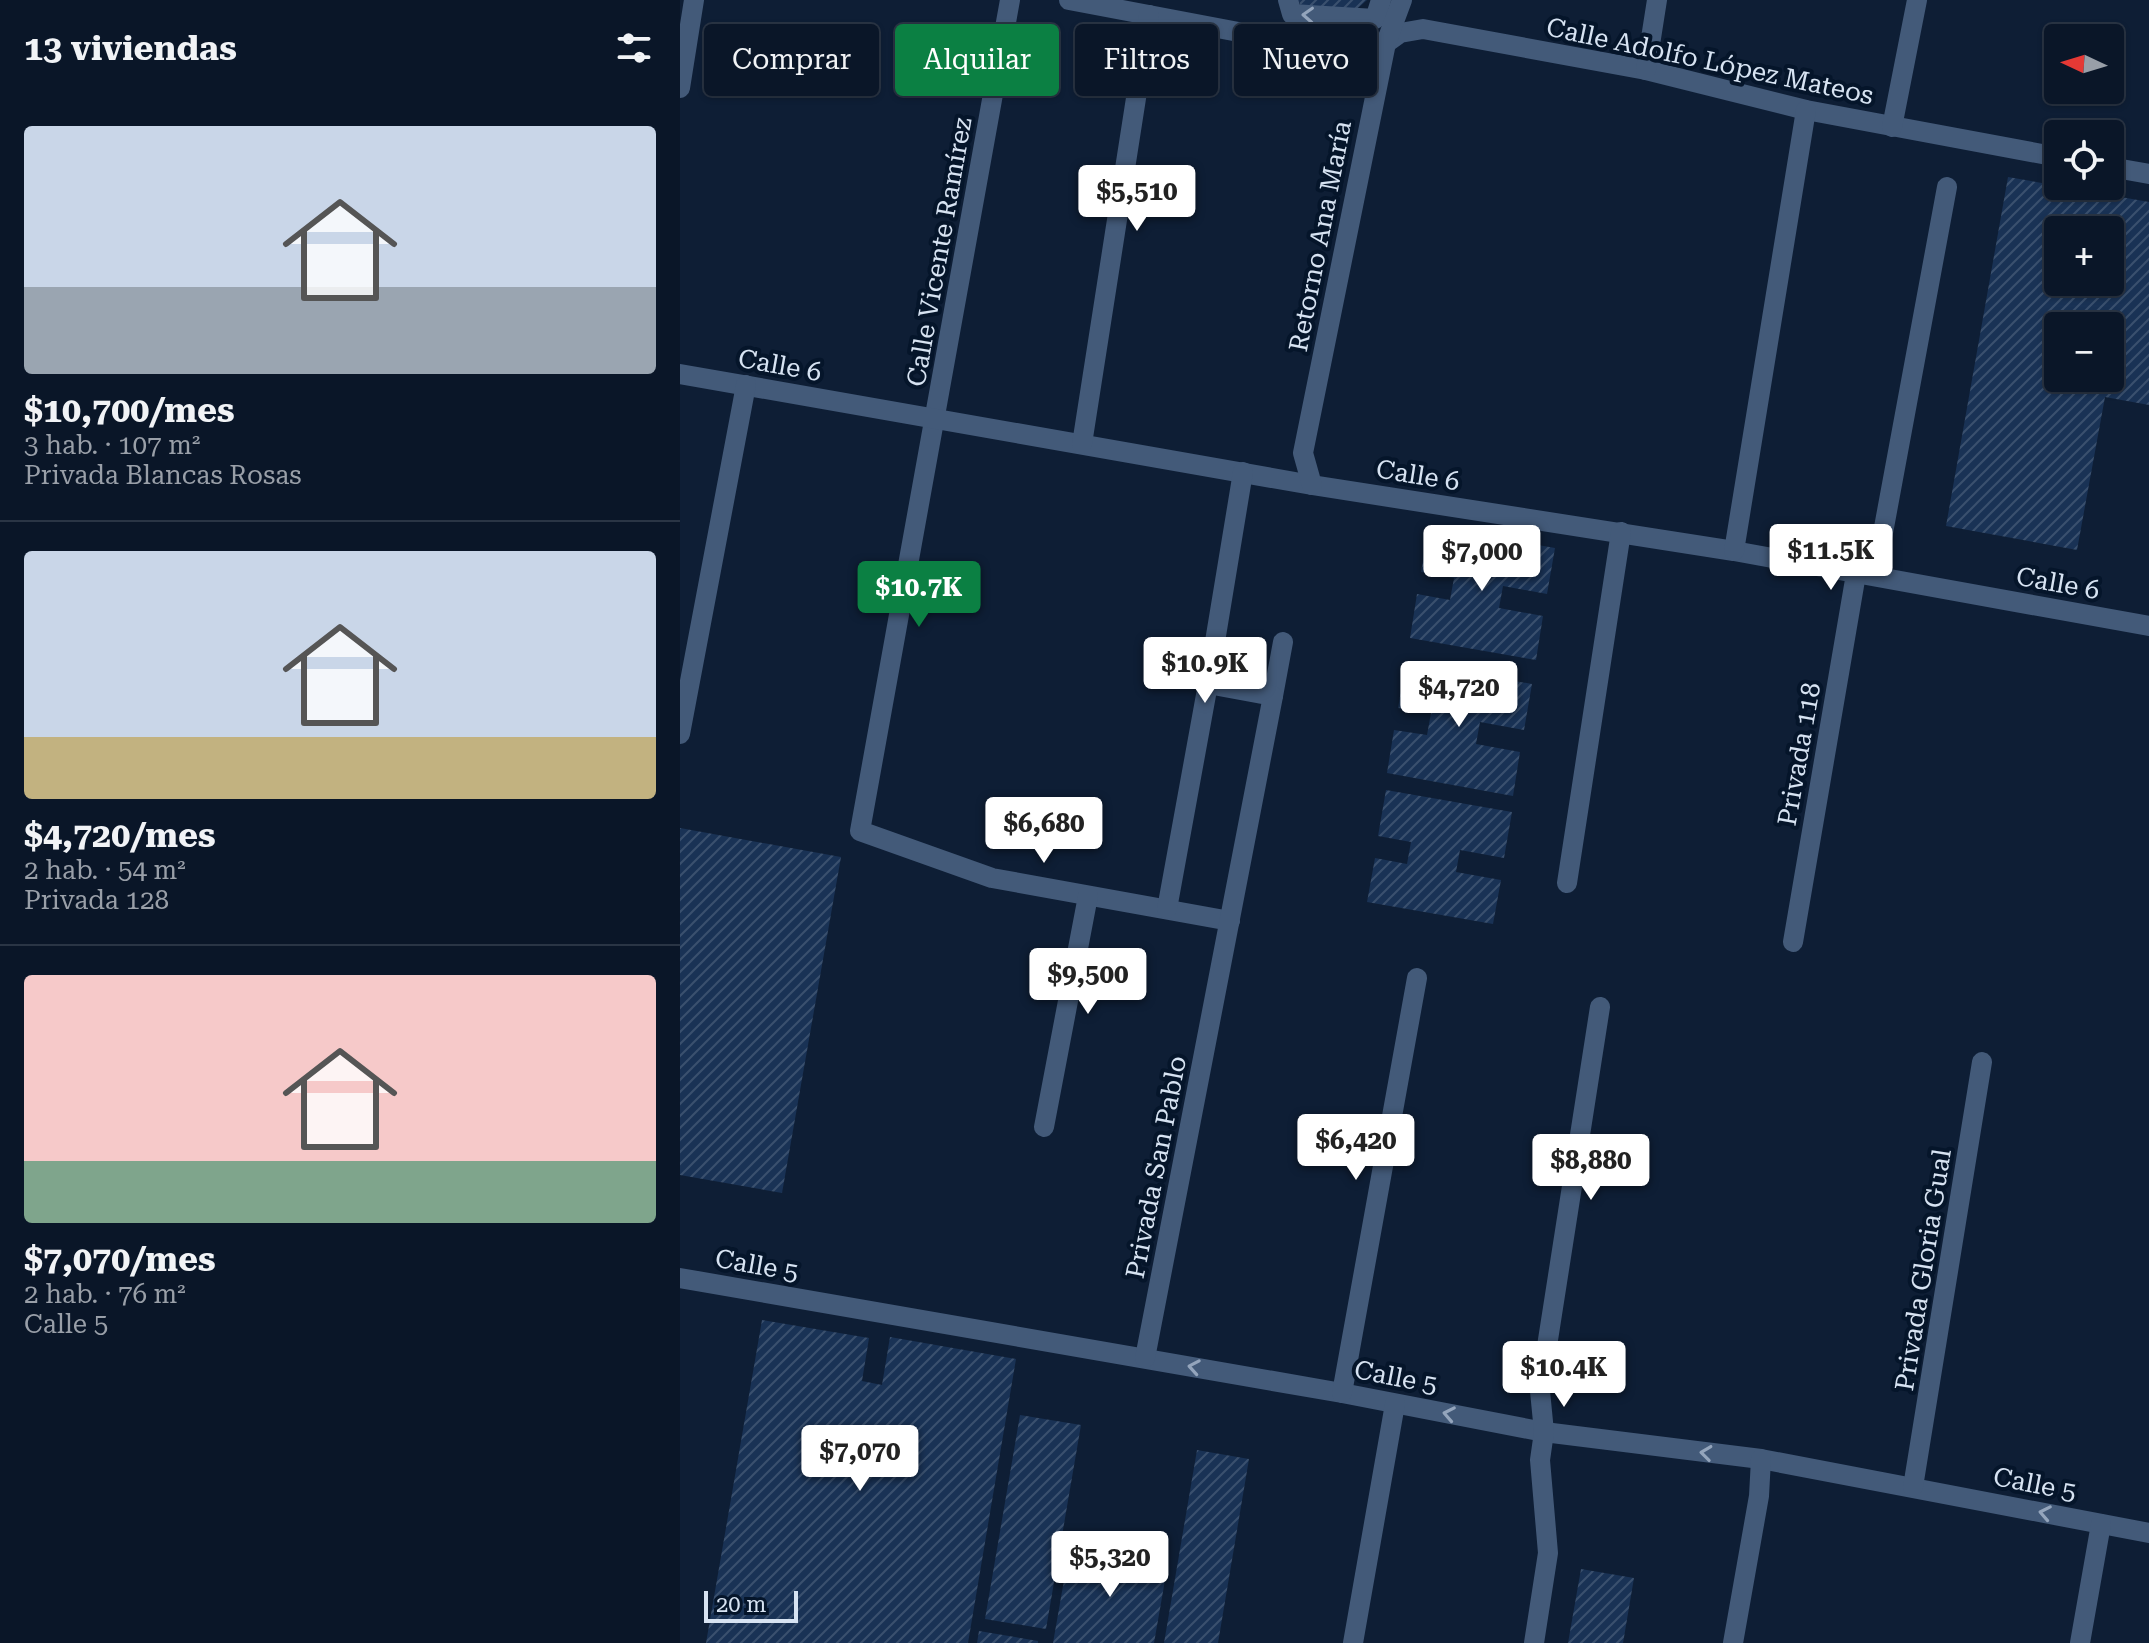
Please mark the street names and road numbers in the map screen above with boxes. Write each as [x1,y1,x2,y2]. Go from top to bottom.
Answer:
street label: Calle Adolfo López Mateos [1544,12,1876,110]
street label: Calle Vicente Ramírez [901,115,977,389]
street label: Retorno Ana María [1283,118,1357,354]
street label: Calle 6 [736,343,824,387]
street label: Calle 6 [1374,454,1462,496]
street label: Calle 6 [2014,561,2102,605]
street label: Privada 118 [1772,680,1826,828]
street label: Privada San Pablo [1120,1053,1192,1281]
street label: Privada Gloria Gual [1889,1147,1957,1393]
street label: Calle 5 [713,1243,801,1287]
street label: Calle 5 [1352,1354,1440,1400]
street label: Calle 5 [1991,1461,2079,1507]

